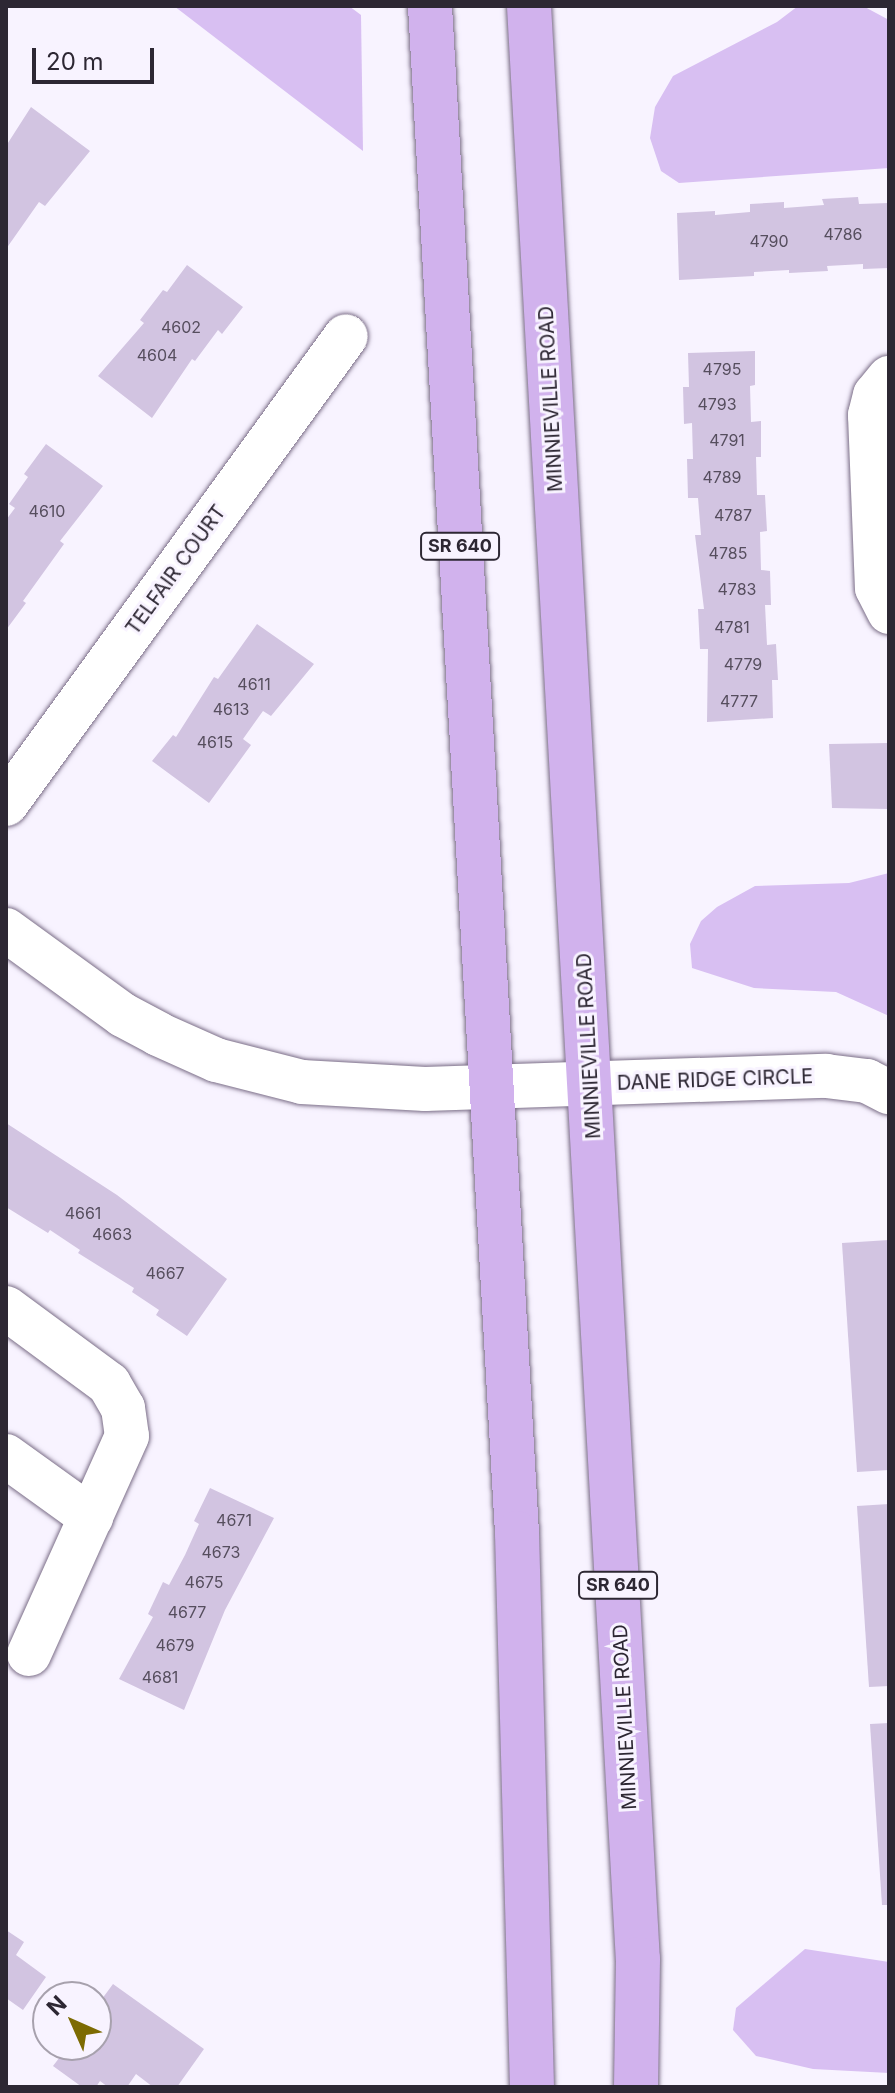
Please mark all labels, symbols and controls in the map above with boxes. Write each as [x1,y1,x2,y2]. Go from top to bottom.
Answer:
scale bar [36,32,158,82]
text: 20 m [46,47,104,76]
house number: 4786 [824,224,862,244]
house number: 4790 [749,231,789,251]
street label: MINNIEVILLE ROAD [534,305,568,493]
house number: 4602 [161,317,201,337]
house number: 4604 [137,345,177,365]
house number: 4795 [703,359,741,379]
house number: 4793 [697,394,737,414]
house number: 4791 [709,430,745,450]
house number: 4789 [703,467,741,487]
street label: TELFAIR COURT [121,500,231,640]
house number: 4610 [29,501,65,521]
house number: 4787 [714,505,752,525]
road number: SR 640 [420,532,500,560]
house number: 4785 [709,543,747,563]
house number: 4783 [718,579,756,599]
house number: 4781 [714,617,750,637]
house number: 4779 [724,654,762,674]
house number: 4611 [237,674,271,694]
house number: 4777 [720,691,758,711]
house number: 4613 [213,699,249,719]
house number: 4615 [197,732,233,752]
street label: MINNIEVILLE ROAD [572,952,606,1140]
street label: DANE RIDGE CIRCLE [616,1065,814,1095]
house number: 4661 [65,1203,101,1223]
house number: 4663 [92,1224,132,1244]
house number: 4667 [145,1263,185,1283]
house number: 4671 [216,1510,252,1530]
house number: 4673 [202,1542,240,1562]
road number: SR 640 [578,1571,658,1599]
house number: 4675 [185,1572,223,1592]
house number: 4677 [168,1602,206,1622]
street label: MINNIEVILLE ROAD [608,1623,642,1811]
house number: 4679 [155,1635,195,1655]
house number: 4681 [142,1667,178,1687]
north arrow [32,1981,112,2061]
text: N [41,1990,72,2021]

